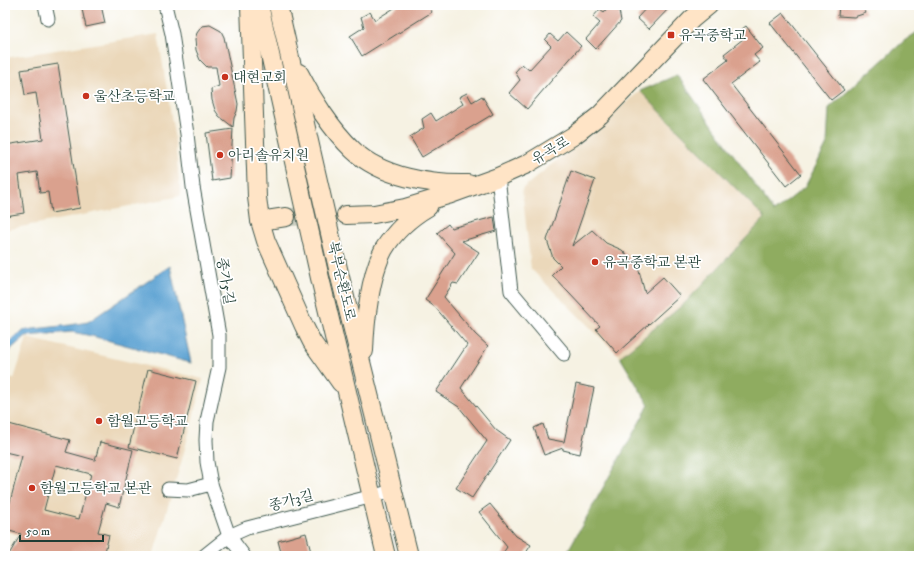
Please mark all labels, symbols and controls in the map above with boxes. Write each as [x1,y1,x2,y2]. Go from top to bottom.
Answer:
place label: 유곡중학교 [679,27,747,45]
marker: 유곡중학교 [666,30,676,40]
place label: 대현교회 [233,69,287,87]
marker: 대현교회 [220,72,230,82]
place label: 울산초등학교 [94,88,176,106]
marker: 울산초등학교 [81,91,91,101]
street label: 유곡로 [528,132,573,169]
place label: 아리솔유치원 [228,147,309,165]
marker: 아리솔유치원 [215,150,225,160]
street label: 북부순환도로 [323,240,359,323]
place label: 유곡중학교 본관 [603,254,701,272]
street label: 종가5길 [212,256,238,306]
marker: 유곡중학교 본관 [590,257,600,267]
place label: 함월고등학교 [107,413,189,431]
marker: 함월고등학교 [94,416,104,426]
place label: 함월고등학교 본관 [40,480,152,498]
marker: 함월고등학교 본관 [27,483,37,493]
street label: 종가3길 [267,486,316,516]
scale bar [20,517,103,543]
text: 50 m [26,524,50,539]

